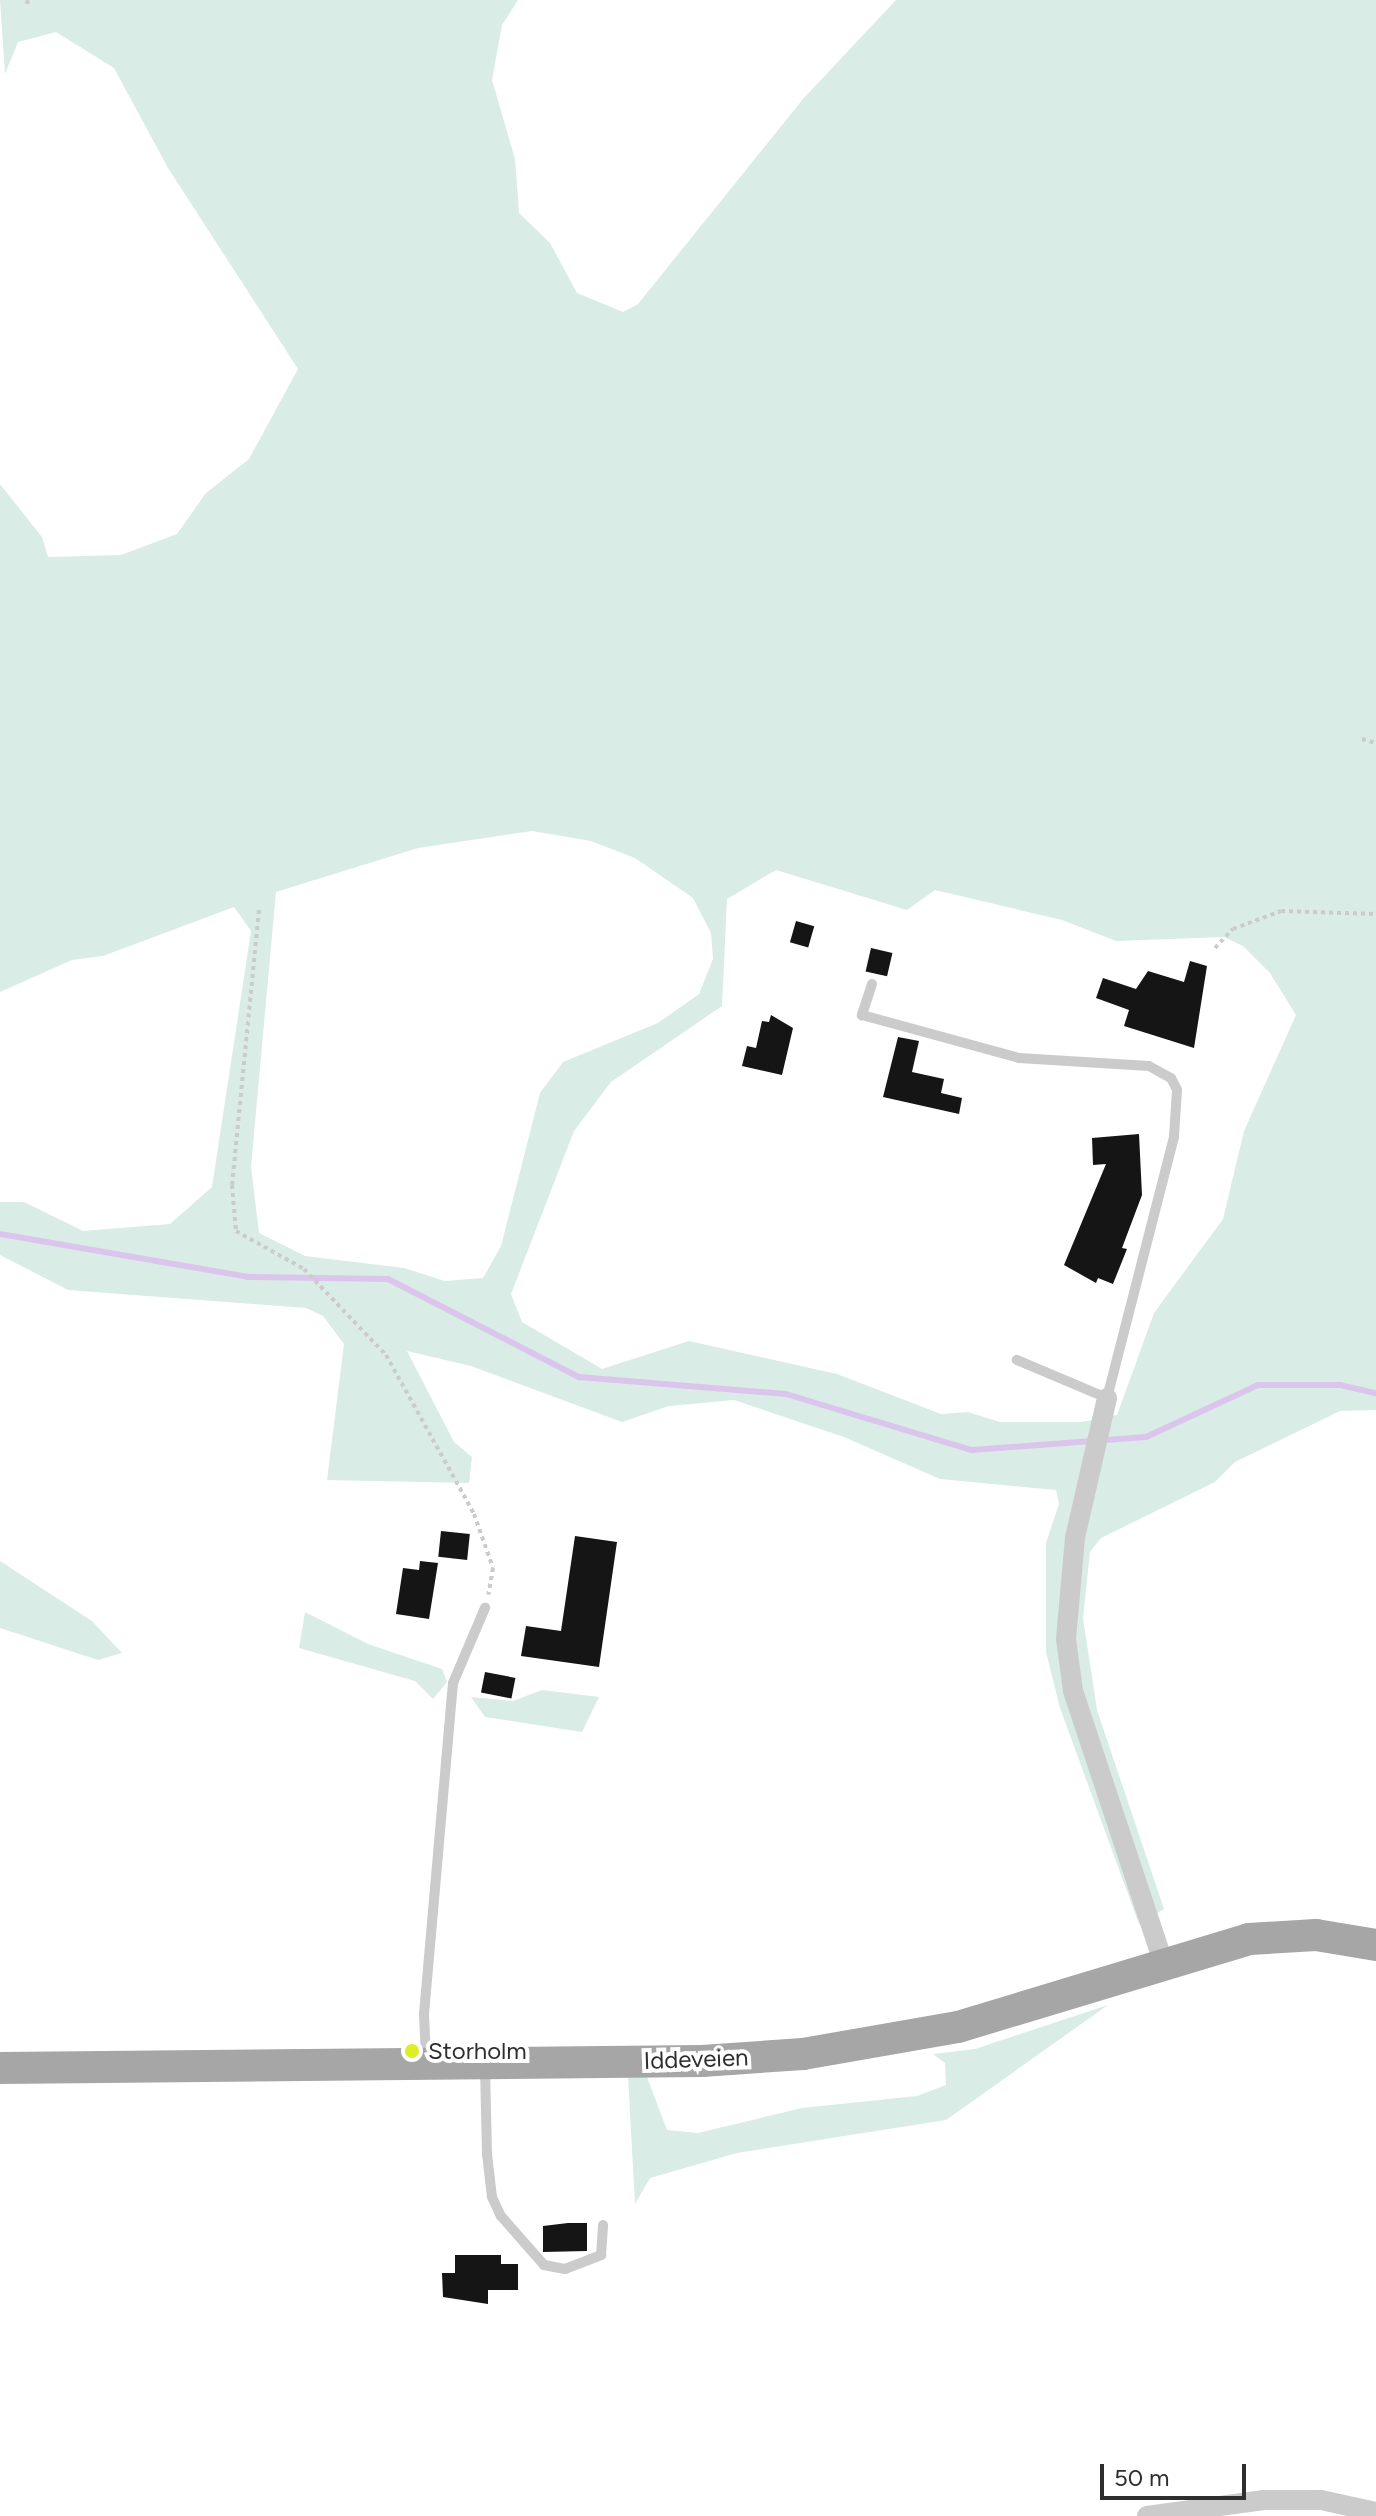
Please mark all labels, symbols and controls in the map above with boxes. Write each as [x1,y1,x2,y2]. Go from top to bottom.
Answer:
place label: Storholm [428,2037,527,2065]
marker: Storholm [403,2042,421,2060]
street label: Iddeveien [643,2043,749,2075]
scale bar [1104,2448,1250,2498]
text: 50 m [1114,2463,1170,2492]

